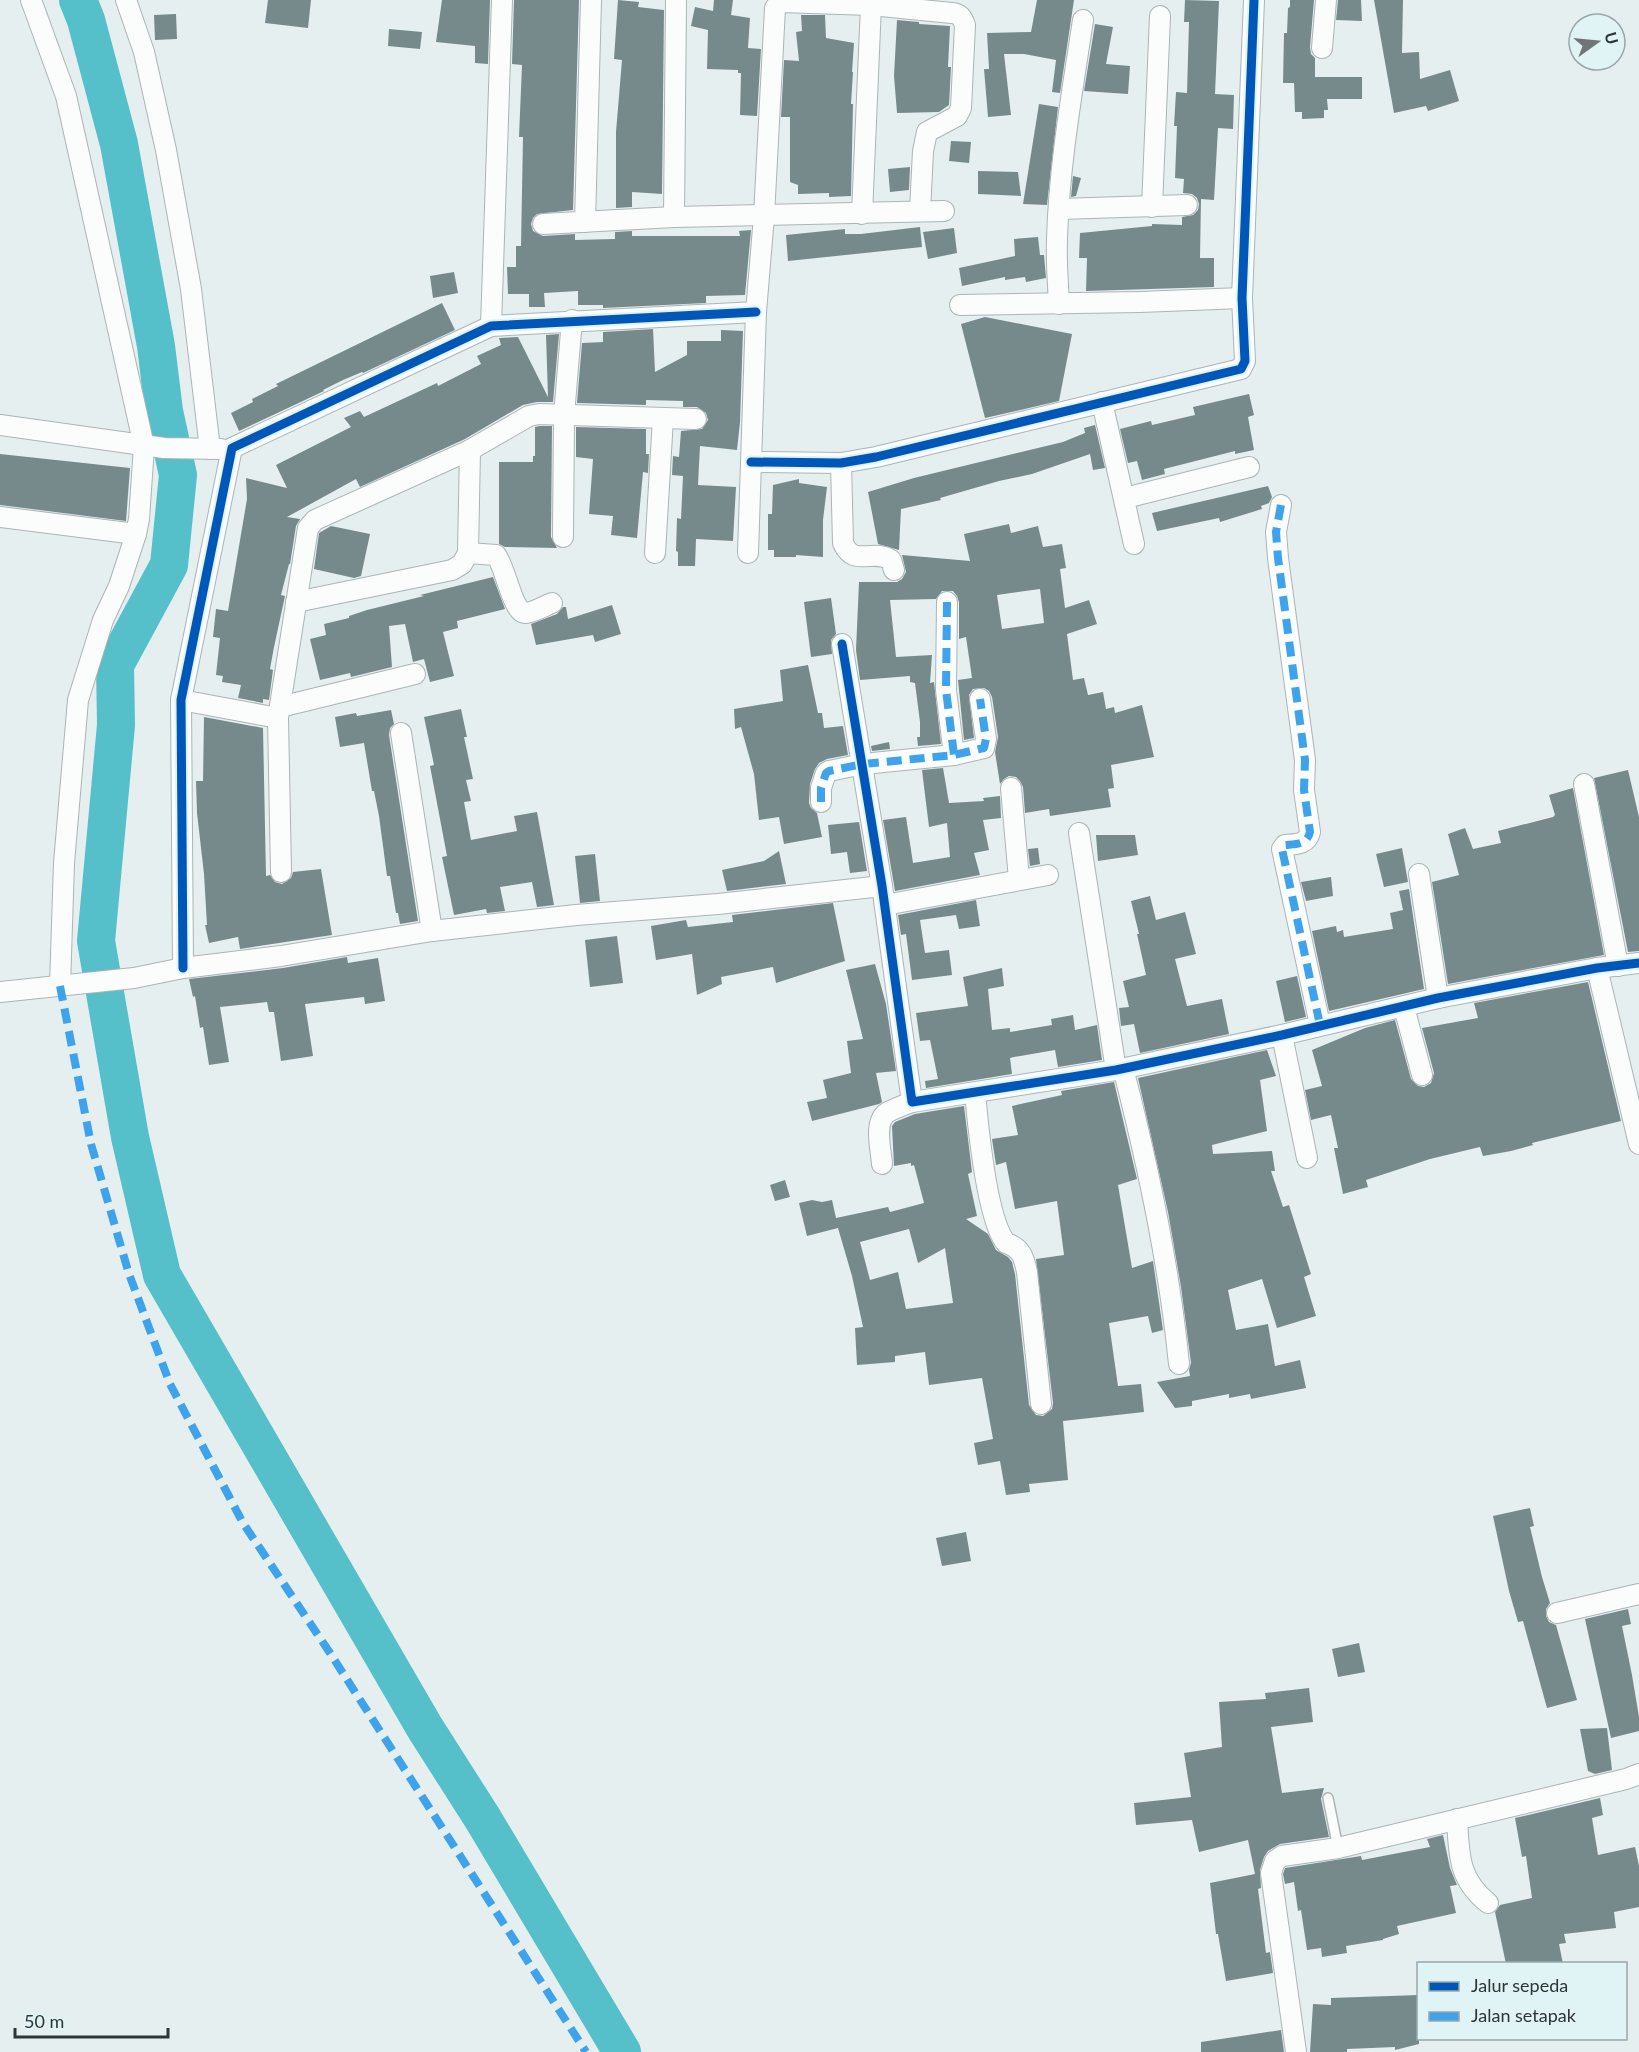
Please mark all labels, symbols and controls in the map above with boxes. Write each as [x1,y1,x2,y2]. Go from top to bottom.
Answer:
north arrow [1567,12,1627,72]
text: U [1601,30,1623,46]
legend [1417,1962,1627,2040]
text: Jalur sepeda [1471,1974,1568,1996]
scale bar [15,2001,168,2039]
text: Jalan setapak [1471,2004,1577,2026]
text: 50 m [24,2010,64,2032]

